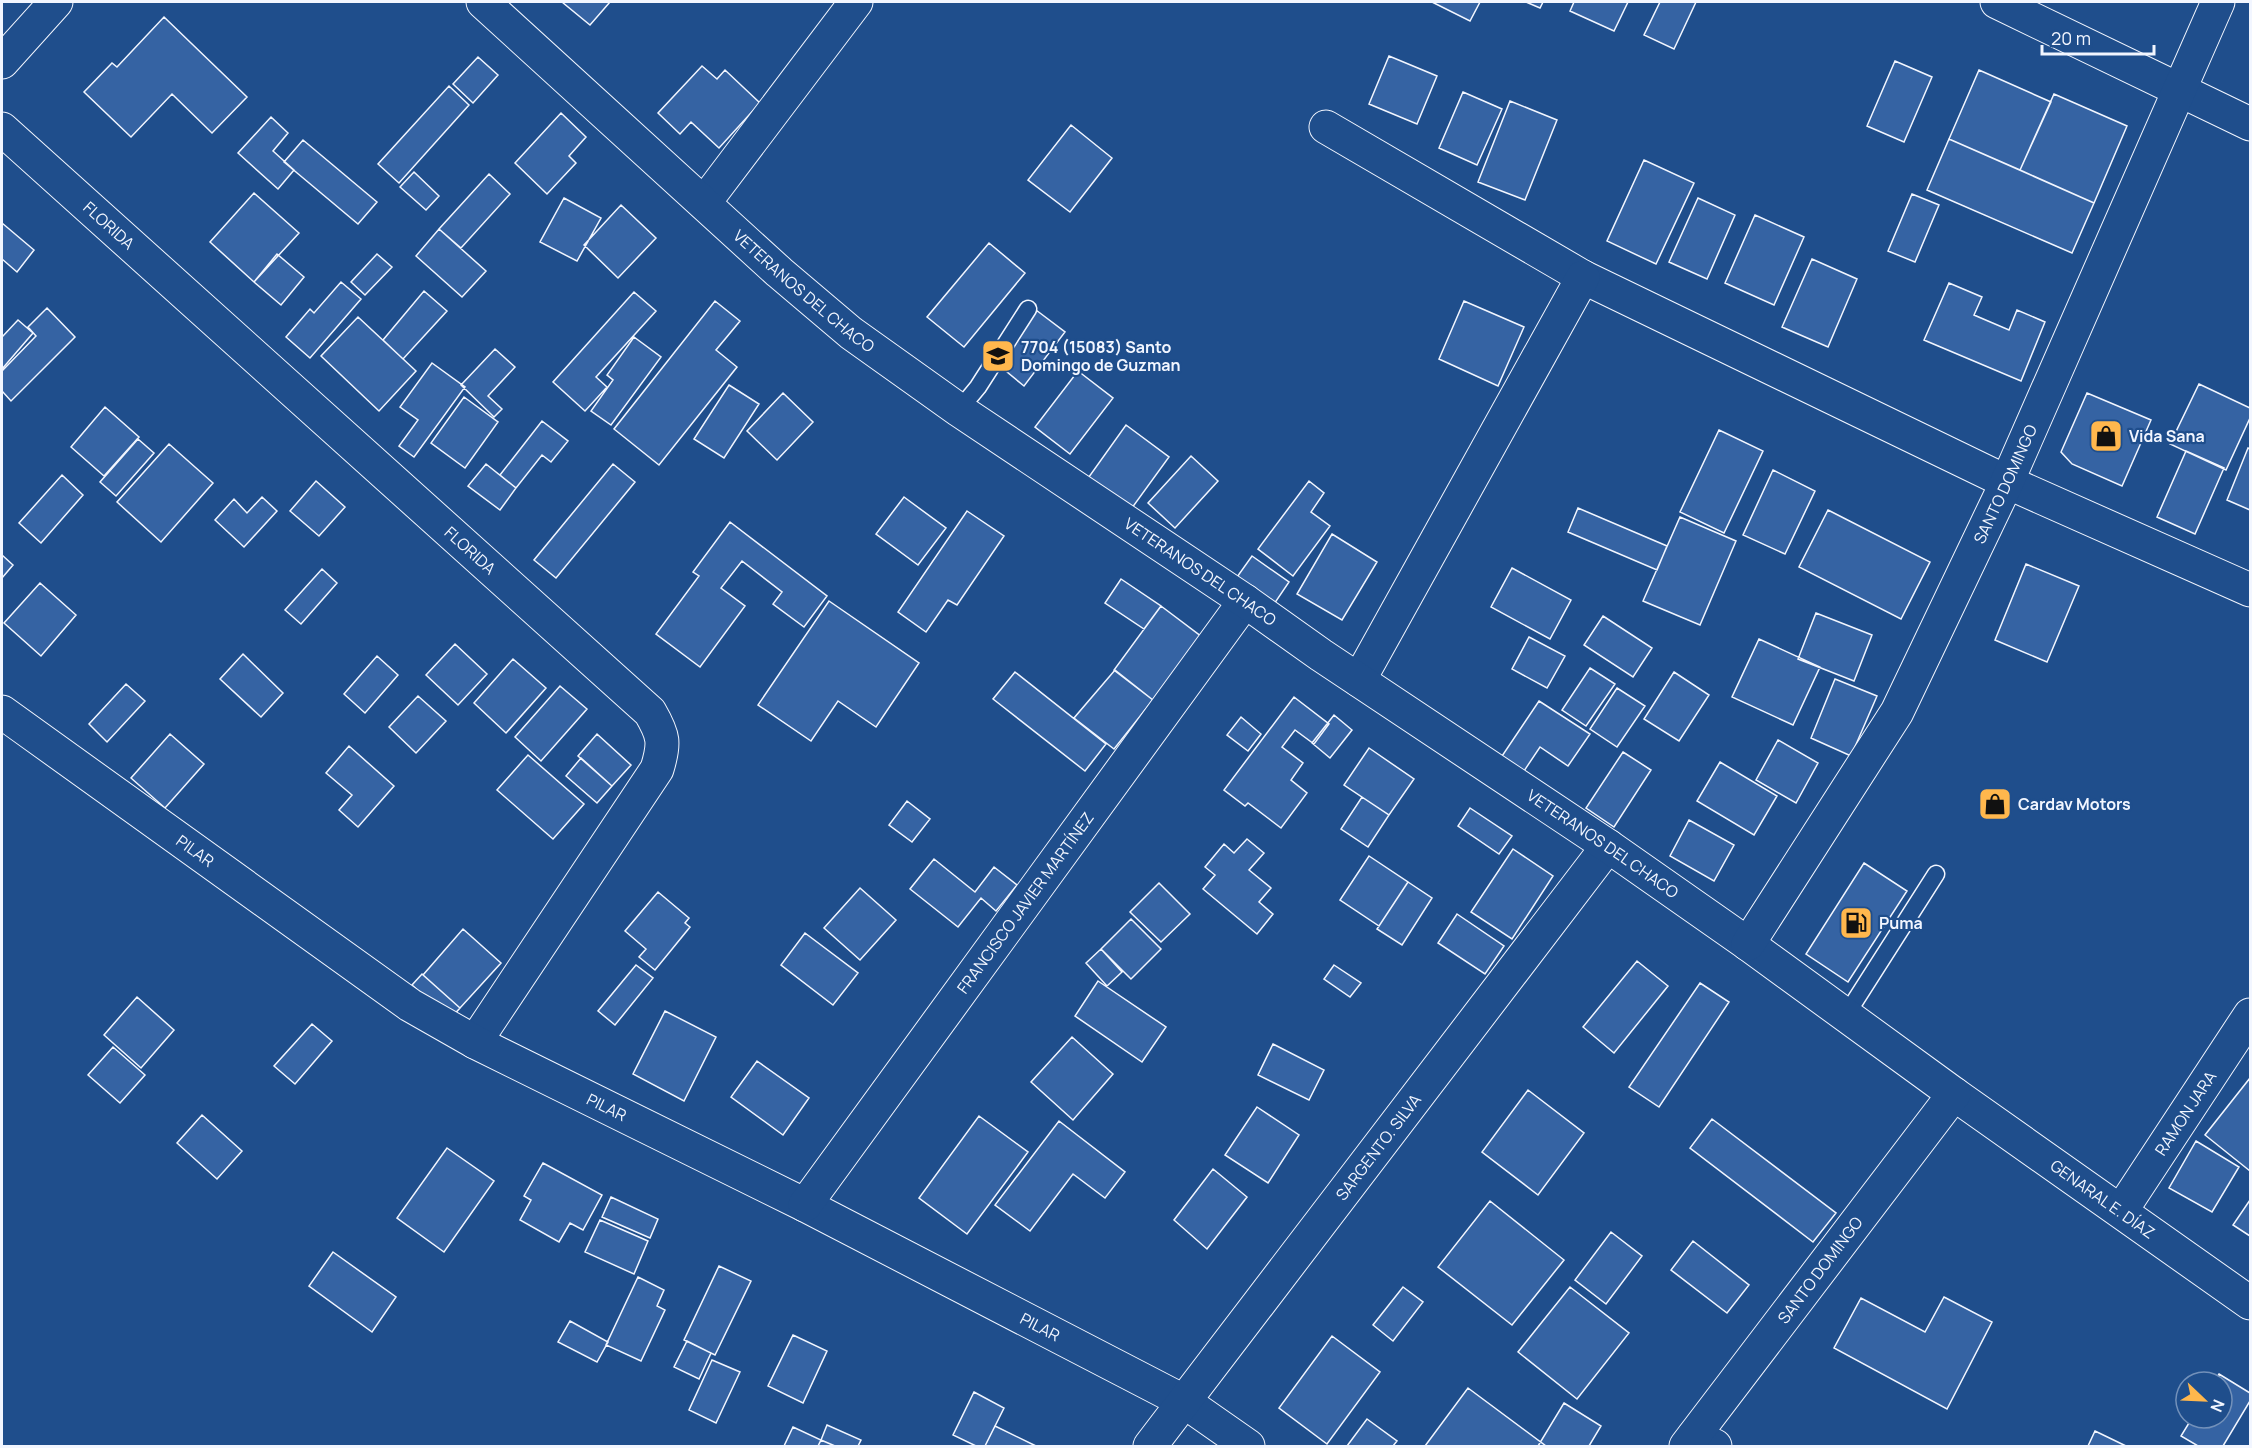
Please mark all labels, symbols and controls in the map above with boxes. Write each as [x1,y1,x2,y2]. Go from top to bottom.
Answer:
scale bar [2042,18,2154,56]
text: 20 m [2051,26,2091,50]
street label: FLORIDA [79,196,139,254]
street label: VETERANOS DEL CHACO [729,225,879,358]
place label: 7704 (15083) Santo Domingo de Guzman [1021,336,1181,376]
school or university icon: 7704 (15083) Santo Domingo de Guzman [980,338,1016,374]
shop icon: Vida Sana [2088,418,2124,454]
street label: SANTO DOMINGO [1968,421,2042,547]
place label: Vida Sana [2129,425,2205,447]
street label: VETERANOS DEL CHACO [1120,512,1281,631]
street label: FLORIDA [440,521,501,579]
street label: VETERANOS DEL CHACO [1523,784,1683,903]
shop icon: Cardav Motors [1977,786,2013,822]
place label: Cardav Motors [2018,793,2131,815]
street label: FRANCISCO JAVIER MARTÍNEZ [952,807,1099,998]
street label: PILAR [172,830,219,872]
fuel station icon: Puma [1838,905,1874,941]
place label: Puma [1879,912,1923,934]
street label: RAMON JARA [2149,1067,2221,1160]
street label: PILAR [583,1088,630,1126]
street label: SARGENTO. SILVA [1330,1089,1426,1205]
street label: GENARAL E. DÍAZ [2046,1154,2159,1244]
street label: SANTO DOMINGO [1773,1212,1868,1328]
street label: PILAR [1016,1308,1064,1346]
north arrow [2174,1370,2234,1430]
text: N [2205,1396,2230,1415]

